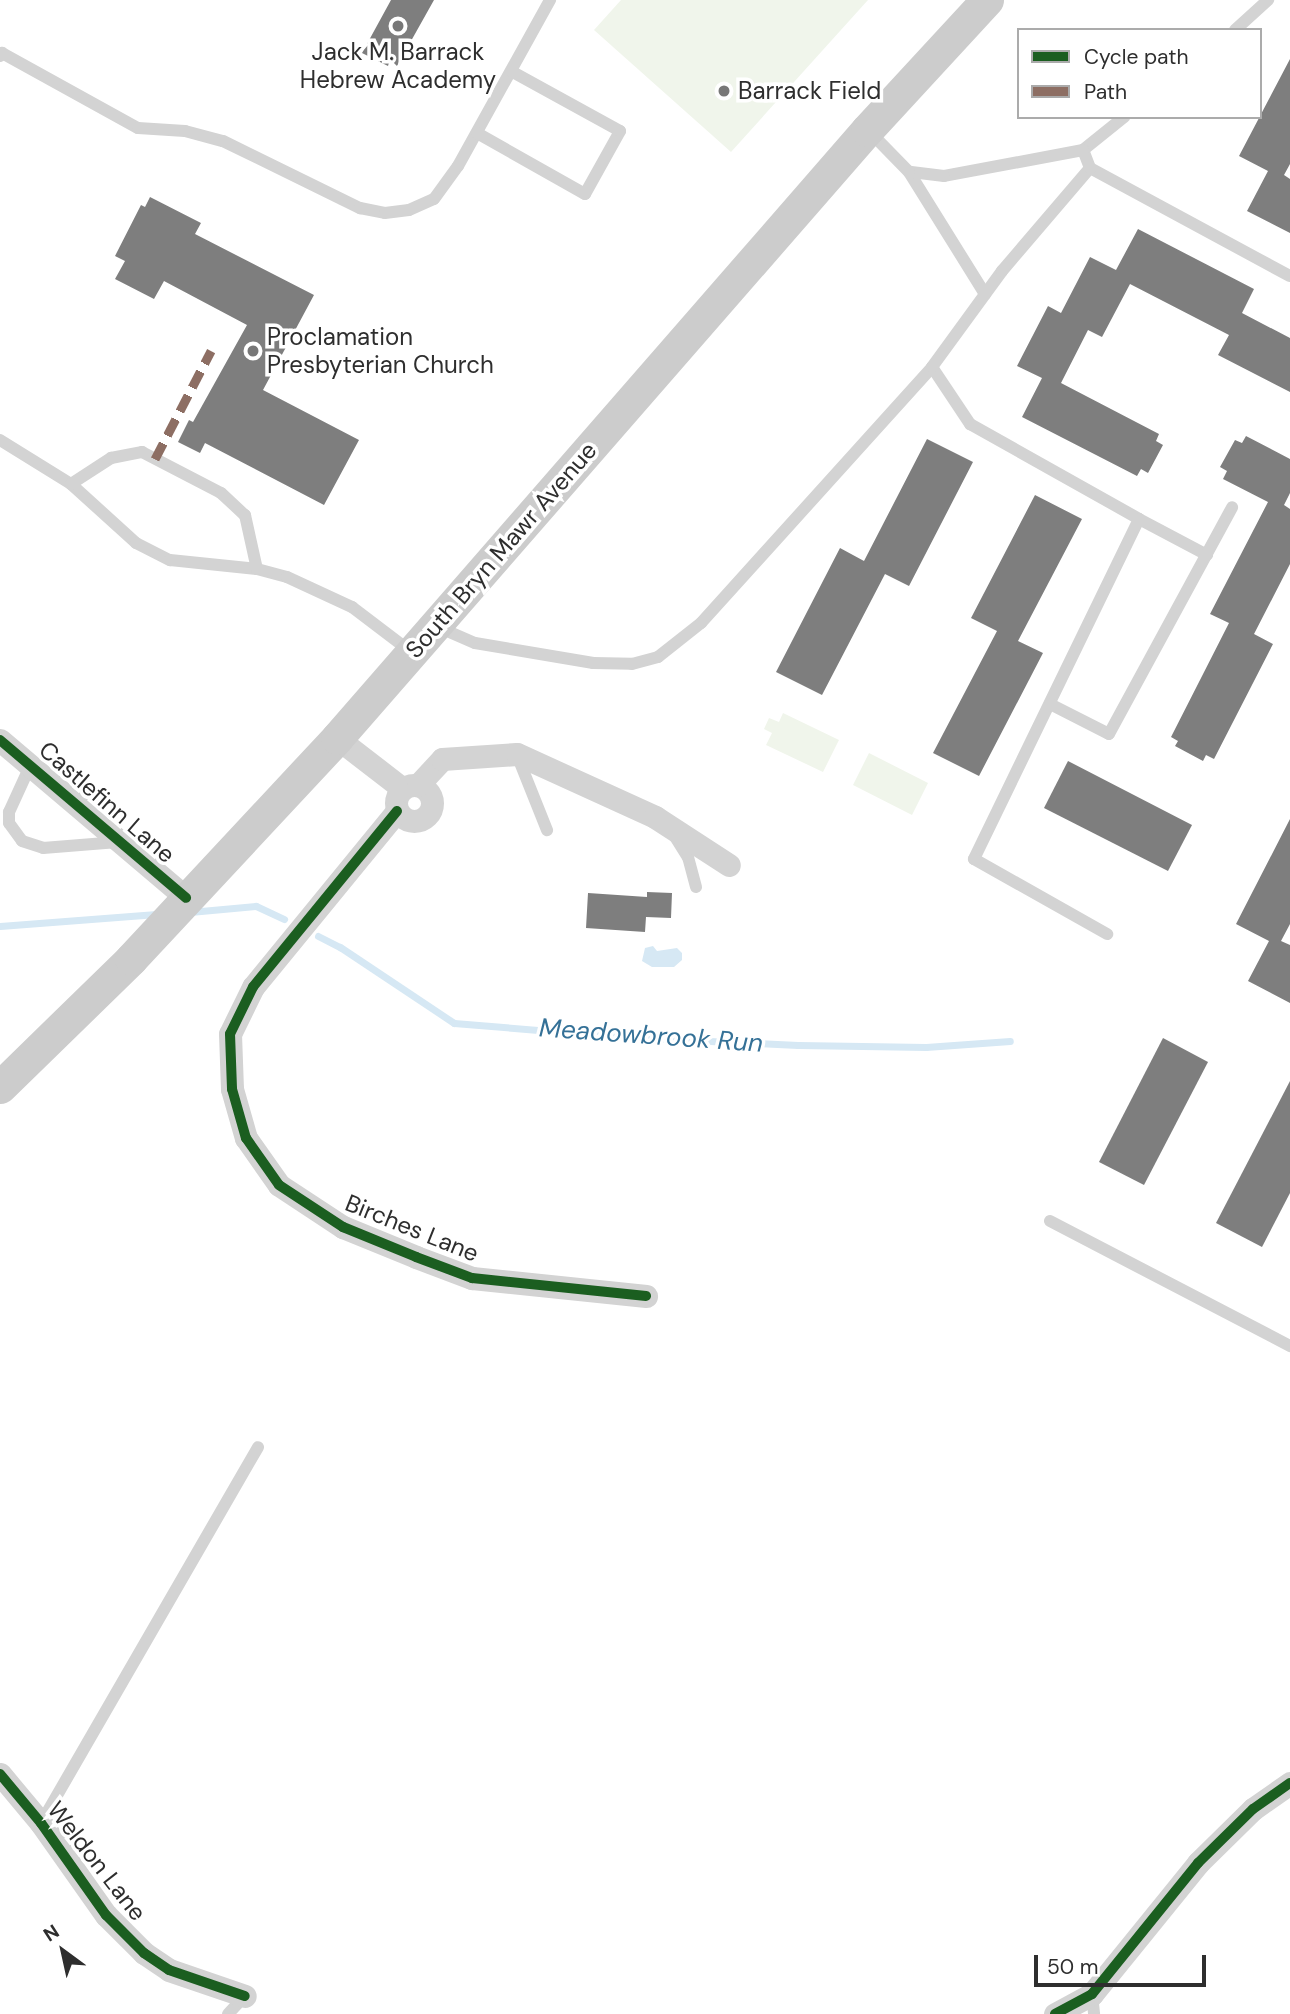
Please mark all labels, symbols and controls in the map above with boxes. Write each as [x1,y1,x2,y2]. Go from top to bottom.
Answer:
marker: Jack M. Barrack Hebrew Academy [390,18,406,34]
legend [1017,28,1262,119]
place label: Jack M. Barrack Hebrew Academy [300,38,496,94]
text: Cycle path [1084,43,1189,71]
place label: Barrack Field [738,77,881,105]
text: Path [1084,78,1127,106]
marker: Barrack Field [716,83,732,99]
place label: Proclamation Presbyterian Church [267,323,494,379]
marker: Proclamation Presbyterian Church [245,343,261,359]
street label: South Bryn Mawr Avenue [399,436,603,664]
street label: Castlefinn Lane [33,735,181,869]
water label: Meadowbrook Run [538,1013,764,1059]
street label: Birches Lane [341,1188,483,1268]
street label: Weldon Lane [41,1796,153,1926]
north arrow [28,1916,98,1986]
text: N [39,1919,64,1947]
scale bar [1038,1940,1210,1984]
text: 50 m [1047,1953,1098,1981]

